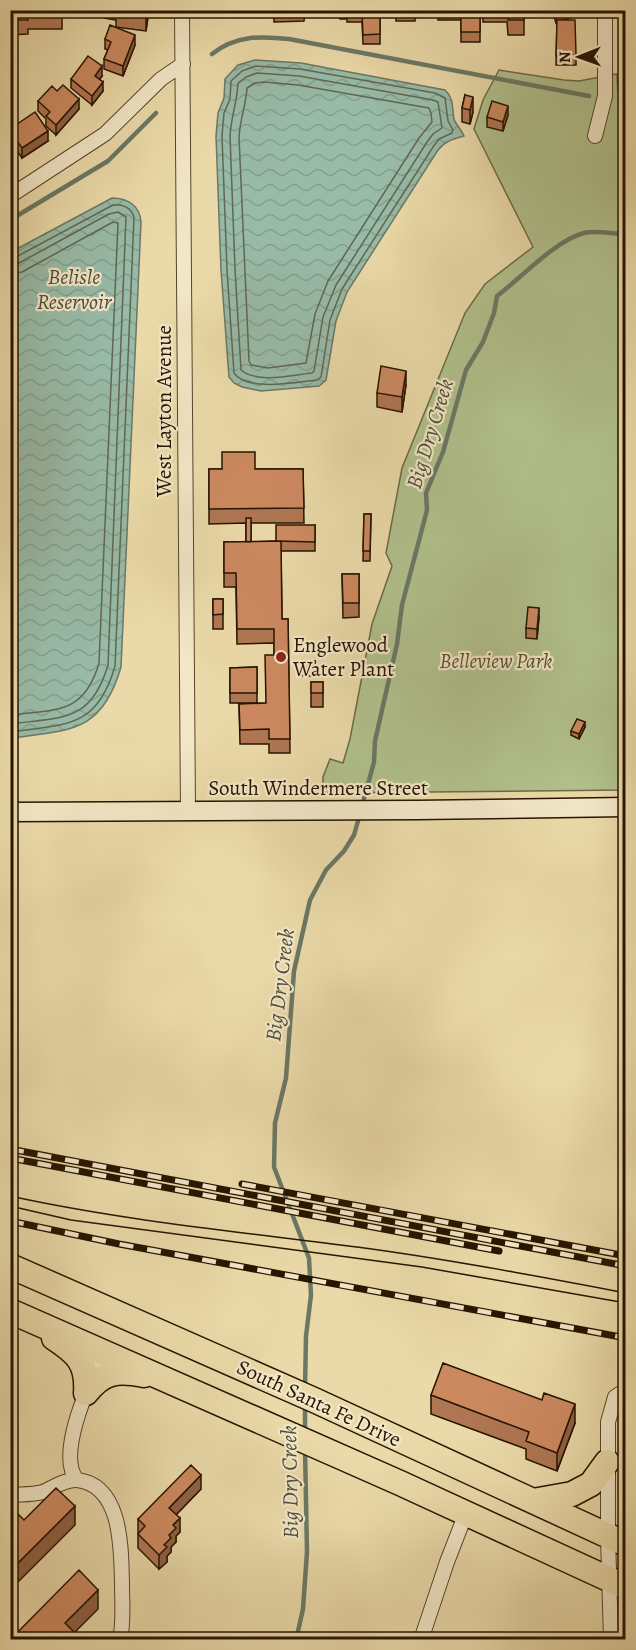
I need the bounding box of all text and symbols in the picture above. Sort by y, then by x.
north arrow [549,27,609,87]
text: N [554,51,576,63]
water label: Belisle Reservoir [37,262,113,317]
street label: West Layton Avenue [150,325,178,498]
water label: Big Dry Creek [399,375,461,493]
place label: Englewood Water Plant [292,631,394,683]
park label: Belleview Park [440,647,552,675]
marker: Englewood Water Plant [274,650,288,664]
street label: South Windermere Street [208,774,428,802]
water label: Big Dry Creek [258,927,302,1043]
street label: South Santa Fe Drive [232,1353,406,1453]
water label: Big Dry Creek [274,1425,306,1539]

